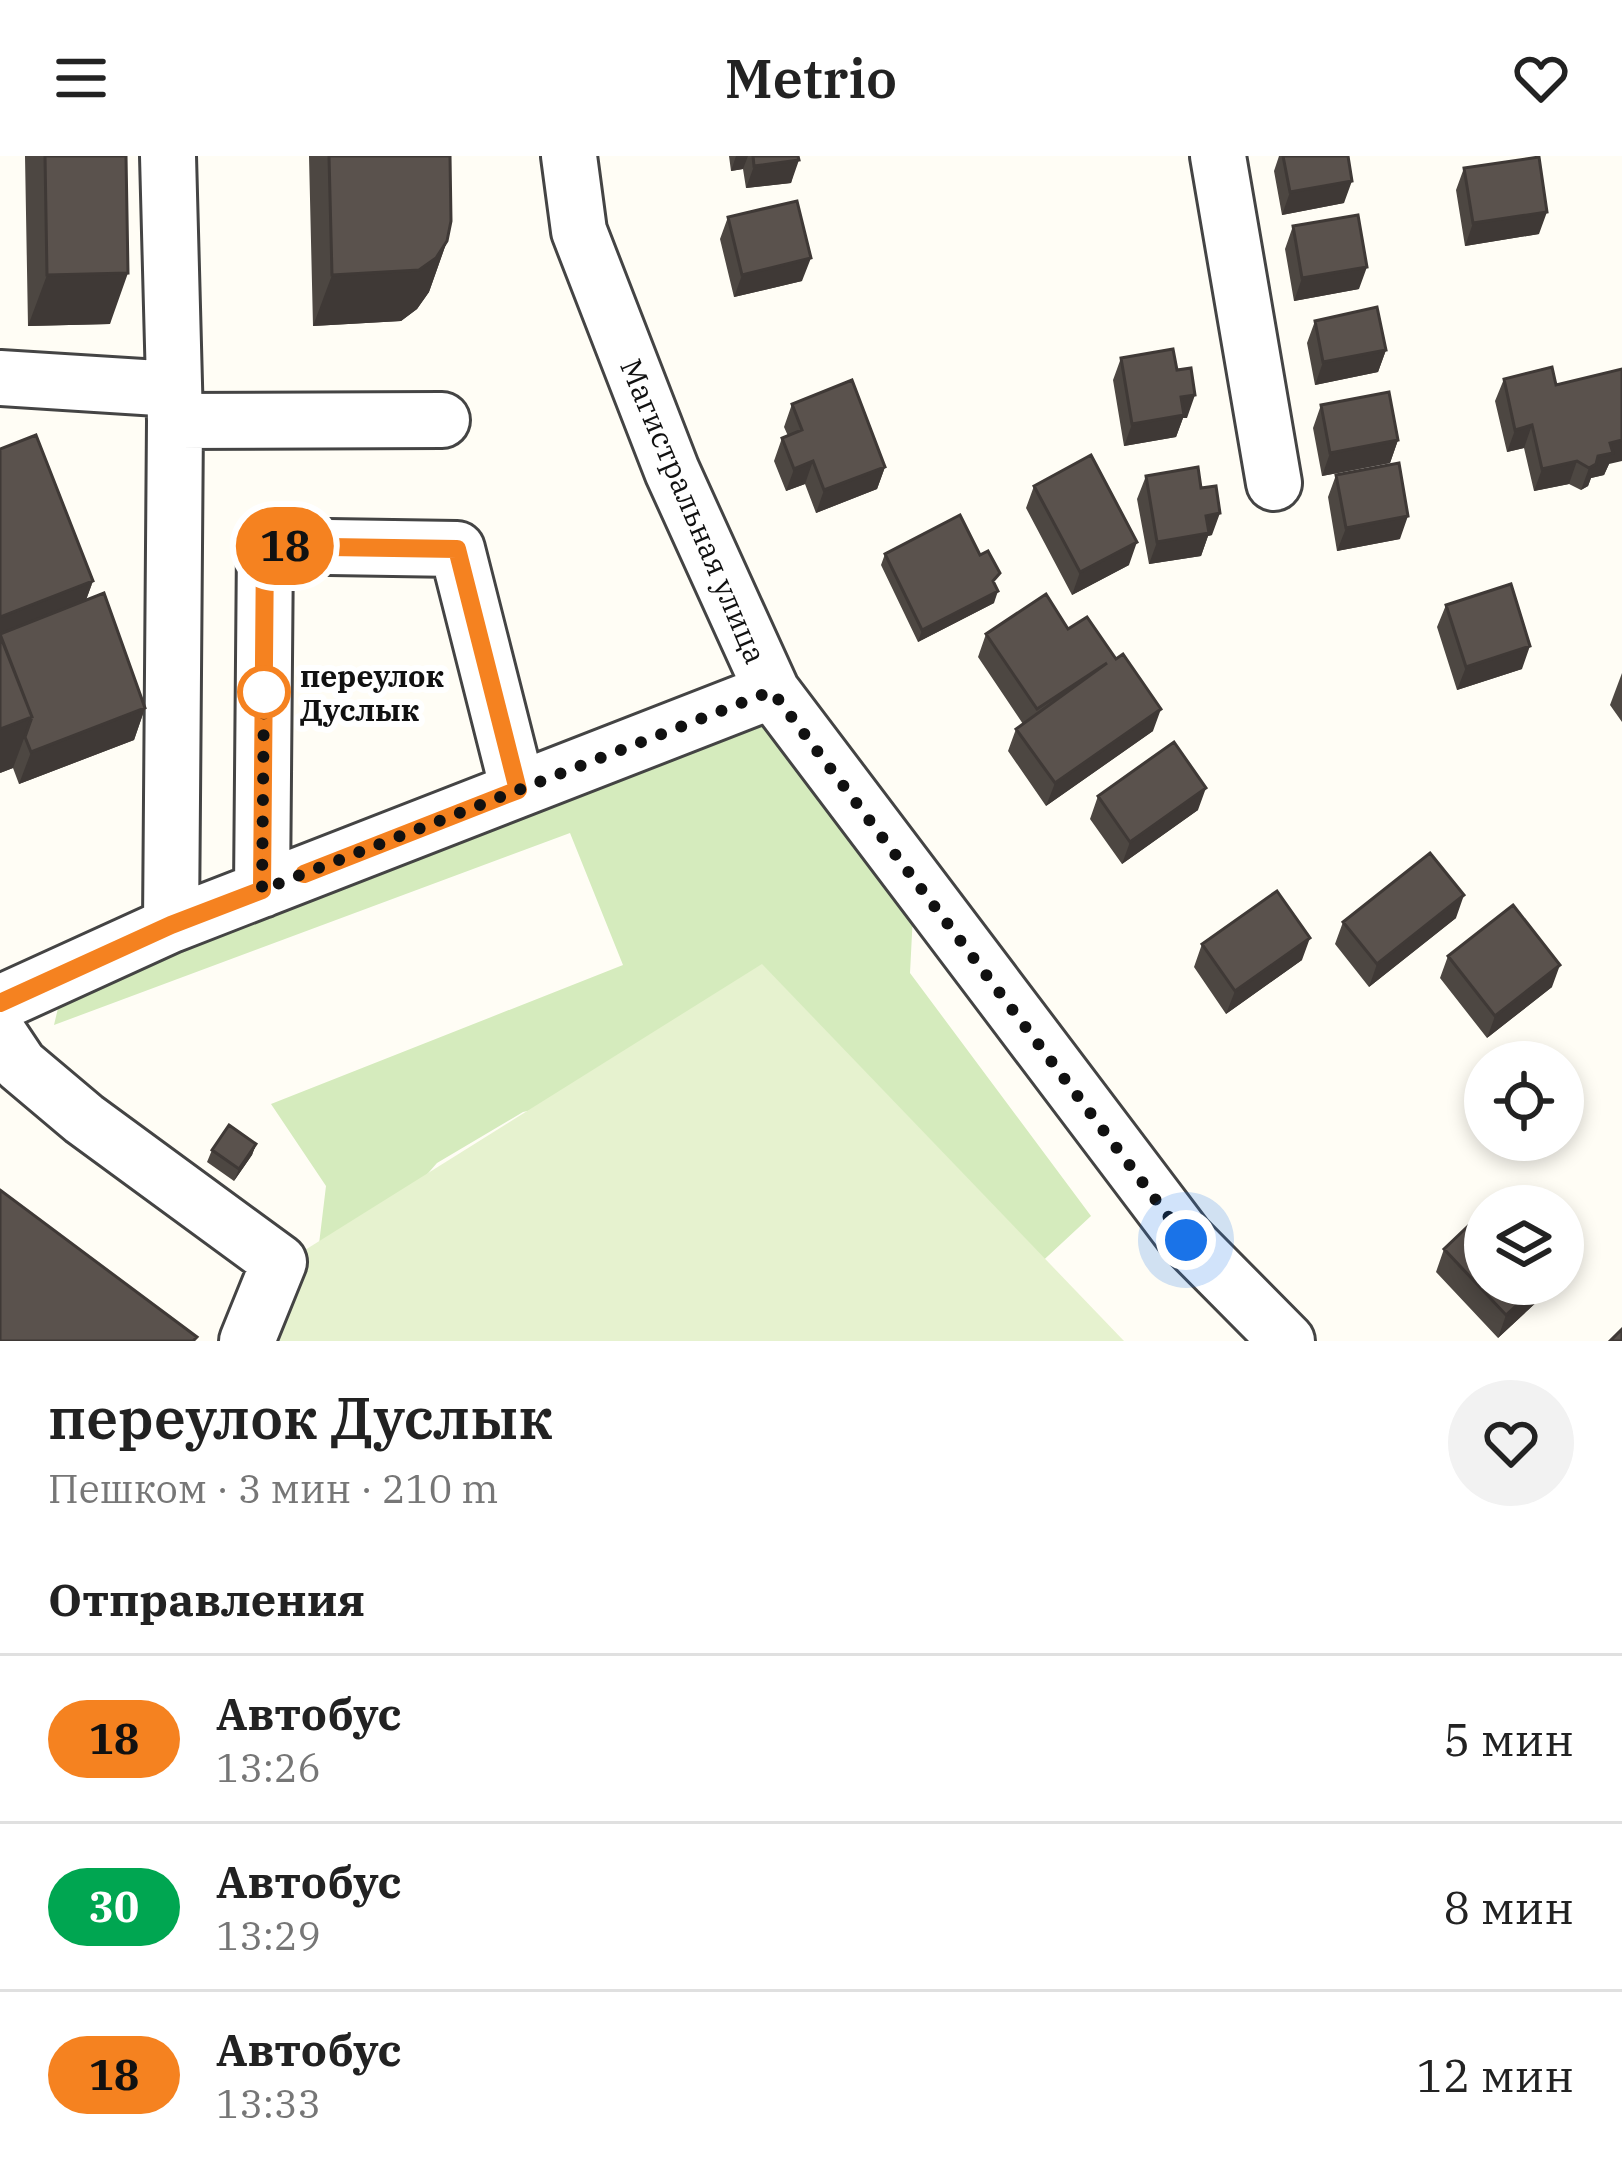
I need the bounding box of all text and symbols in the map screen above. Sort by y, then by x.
text: Metrio [725,43,897,113]
icon: menu [48,45,114,111]
icon: heart [1508,45,1574,111]
street label: Магистральная улица [612,353,776,669]
line badge: 18 [231,507,339,585]
text: 18 [260,518,310,573]
place label: переулок Дуслык [300,656,444,729]
marker: переулок Дуслык [239,667,289,717]
map controls [1464,1041,1584,1305]
button: locate [1464,1041,1584,1161]
button: layers [1464,1185,1584,1305]
your location [1156,1210,1216,1270]
button: heart [1448,1380,1574,1506]
text: переулок Дуслык [48,1381,553,1455]
text: Пешком · 3 мин · 210 m [48,1463,498,1514]
text: Отправления [48,1570,365,1628]
text: Автобус [216,1684,402,1742]
text: 5 мин [1443,1710,1574,1768]
text: 18 [89,1711,139,1766]
text: 13:26 [216,1742,321,1793]
text: Автобус [216,1852,402,1910]
text: 8 мин [1443,1878,1574,1936]
text: 30 [89,1879,139,1934]
text: 13:29 [216,1910,321,1961]
text: Автобус [216,2020,402,2078]
text: 12 мин [1416,2046,1574,2104]
text: 18 [89,2047,139,2102]
text: 13:33 [216,2078,321,2129]

